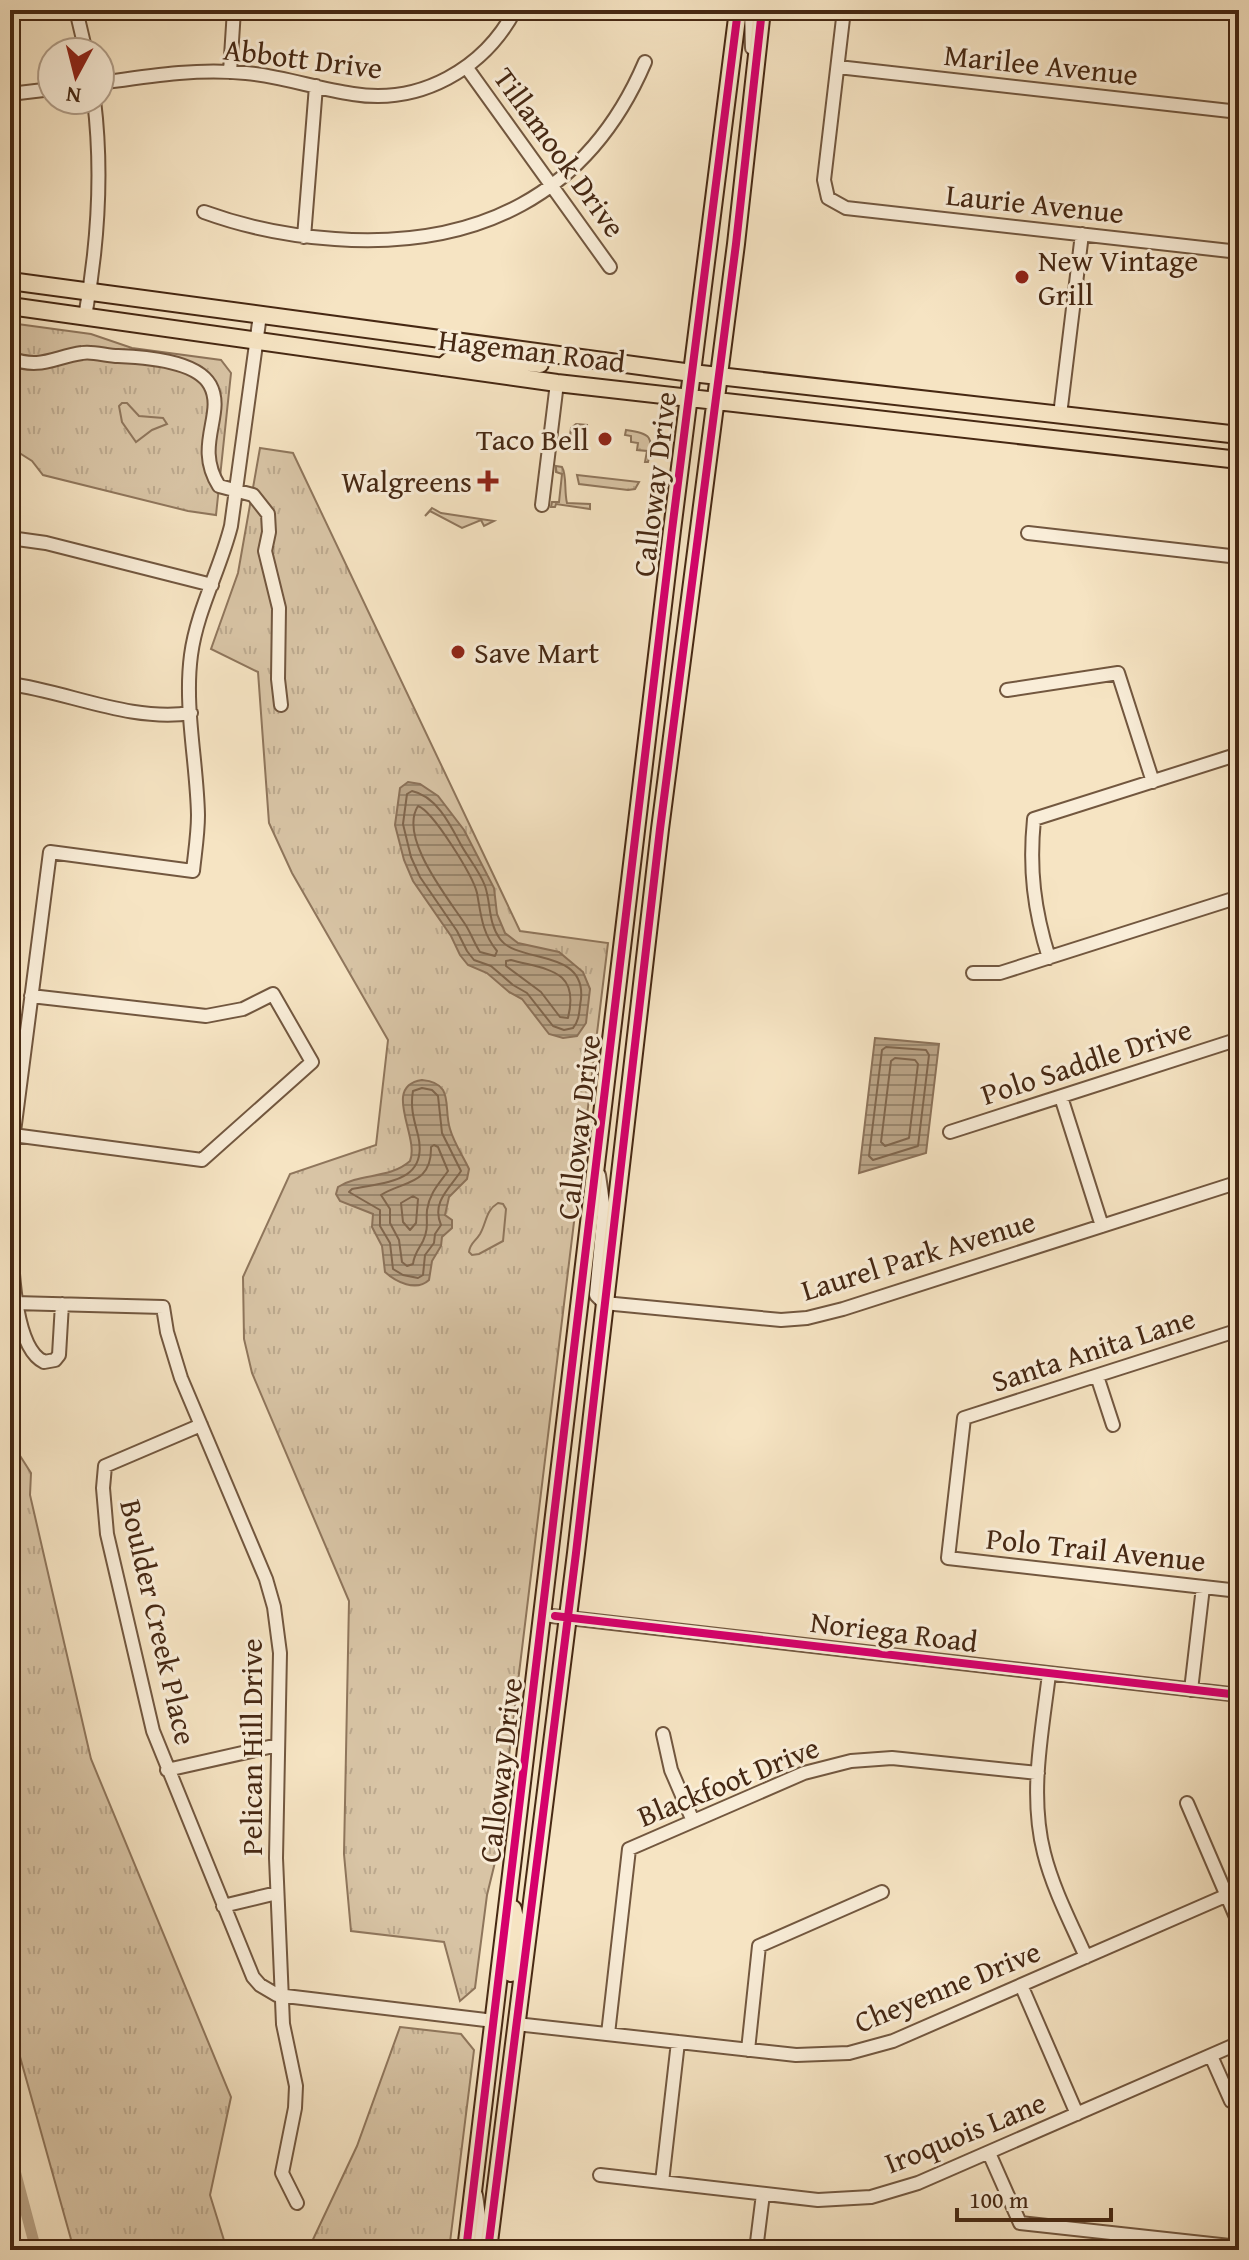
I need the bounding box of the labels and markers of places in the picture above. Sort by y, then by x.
place label: New Vintage Grill [1038,238,1198,316]
marker: New Vintage Grill [1013,268,1031,286]
place label: Taco Bell [476,417,589,461]
marker: Taco Bell [596,430,614,448]
place label: Walgreens [341,459,472,503]
marker: Walgreens [479,472,497,490]
place label: Save Mart [474,630,599,674]
marker: Save Mart [449,643,467,661]

